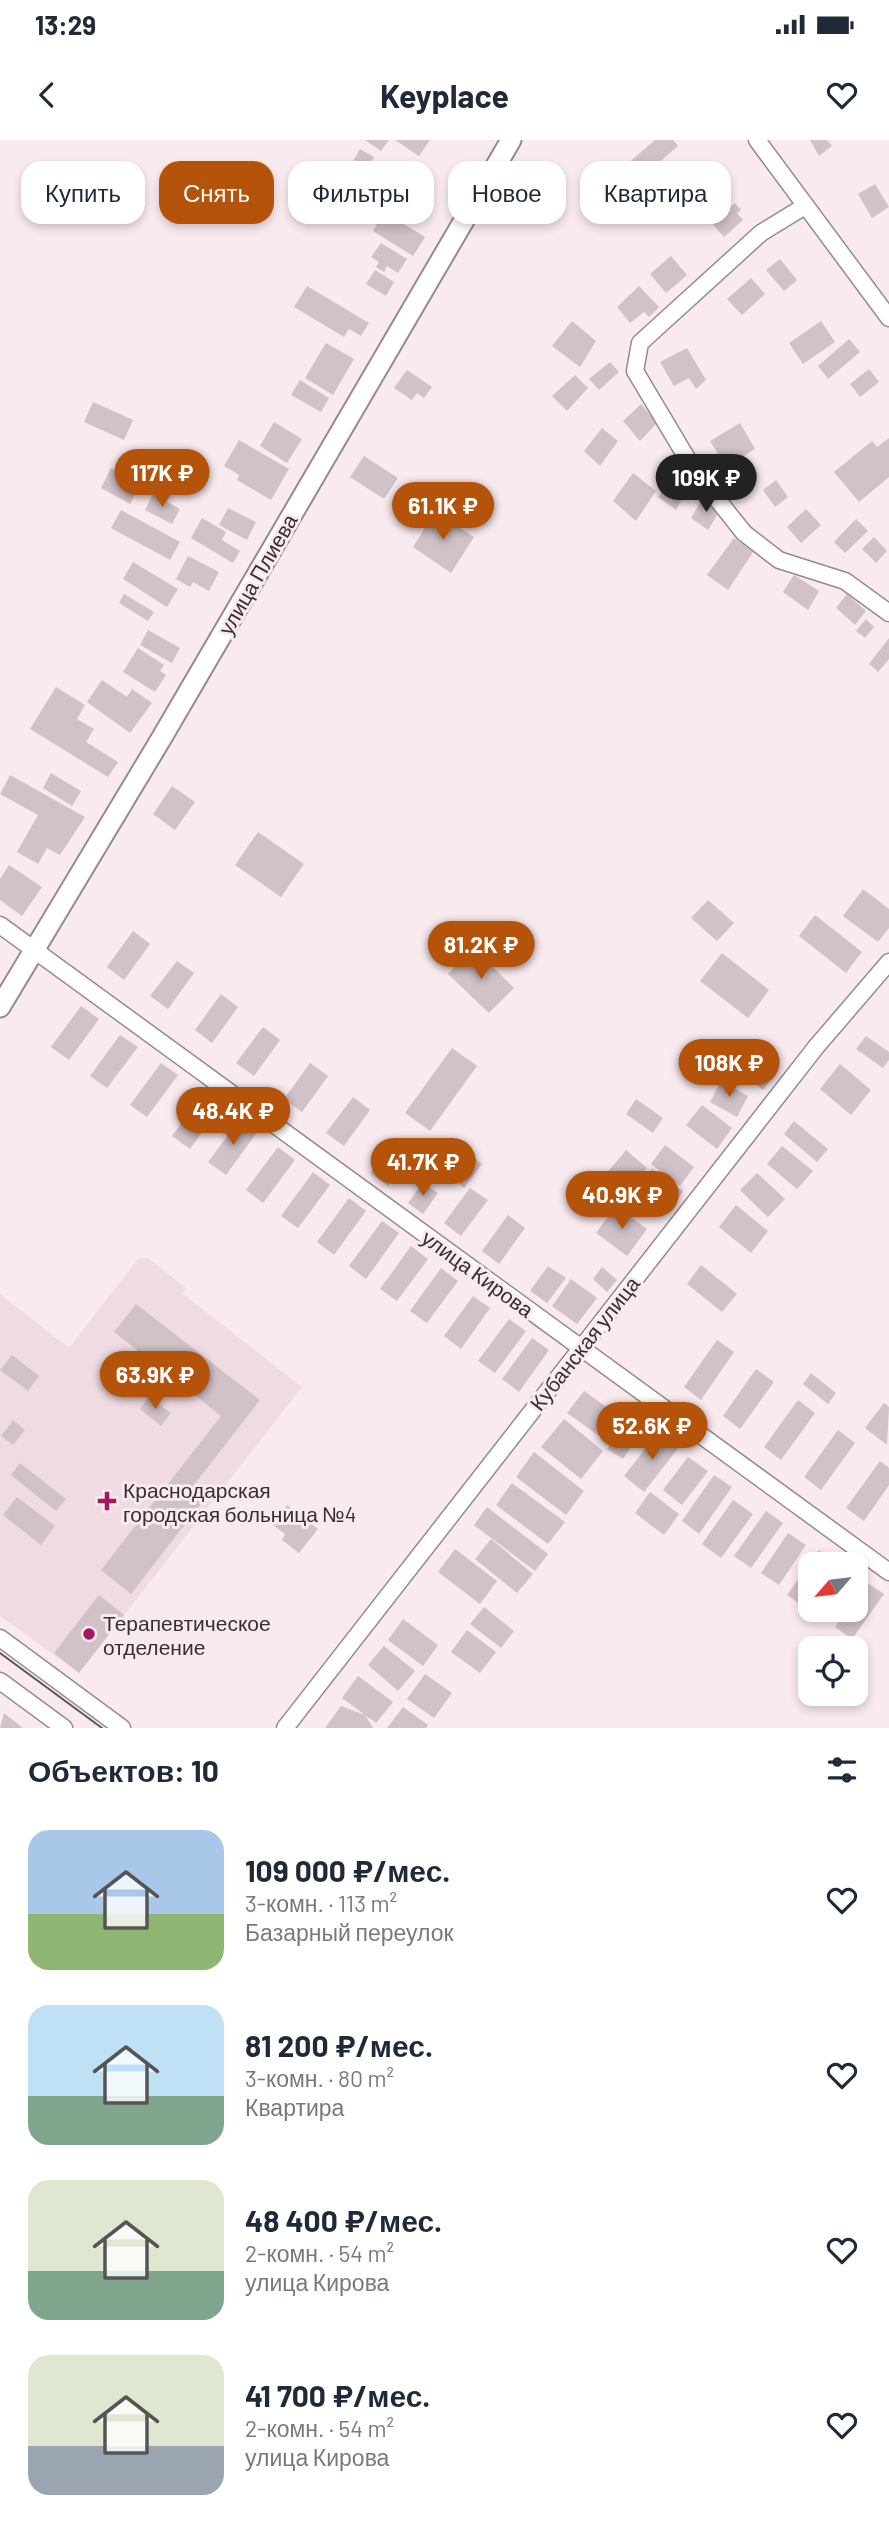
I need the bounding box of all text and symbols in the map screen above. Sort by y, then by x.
text: 13:29 [35,9,96,40]
icon: back [28,76,66,114]
text: Keyplace [380,76,509,114]
icon: heart [823,76,861,114]
chip: Купить [21,161,145,224]
chip: Снять [159,161,274,224]
chip: Фильтры [288,161,434,224]
chip: Новое [448,161,566,224]
chip: Квартира [580,161,731,224]
pin: 117K ₽ [105,450,219,509]
pin: 109K ₽ [649,454,763,514]
text: 117K ₽ [131,458,193,486]
text: 109K ₽ [672,463,740,491]
pin: 61.1K ₽ [378,482,508,542]
text: 61.1K ₽ [408,491,478,519]
street label: улица Плиева [212,509,302,639]
pin: 81.2K ₽ [416,922,546,981]
text: 81.2K ₽ [444,930,518,958]
pin: 108K ₽ [672,1040,786,1099]
text: 108K ₽ [695,1048,763,1076]
pin: 48.4K ₽ [168,1088,298,1147]
text: 48.4K ₽ [192,1096,274,1124]
pin: 41.7K ₽ [358,1138,488,1198]
text: 41.7K ₽ [387,1147,459,1175]
pin: 40.9K ₽ [557,1172,687,1231]
text: 40.9K ₽ [582,1180,662,1208]
street label: улица Кирова [417,1224,539,1322]
street label: Кубанская улица [524,1271,644,1415]
pin: 63.9K ₽ [90,1352,220,1411]
text: 63.9K ₽ [116,1360,194,1388]
pin: 52.6K ₽ [587,1402,717,1462]
text: 52.6K ₽ [613,1411,691,1439]
place label: Краснодарская городская больница №4 [123,1477,356,1526]
marker: Краснодарская городская больница №4 [97,1491,117,1511]
north arrow [798,1552,868,1622]
map controls [798,1552,868,1706]
place label: Терапевтическое отделение [103,1610,271,1659]
marker: Терапевтическое отделение [81,1626,97,1642]
button: locate [798,1636,868,1706]
icon: filters [823,1751,861,1789]
text: Объектов: 10 [28,1752,219,1788]
text: 109 000 ₽/мес. [245,1852,450,1888]
icon: home [84,1858,168,1942]
icon: heart [823,1881,861,1919]
text: 3-комн. · 113 m² [245,1889,397,1917]
text: Базарный переулок [245,1918,454,1946]
text: 81 200 ₽/мес. [245,2027,433,2063]
icon: home [84,2033,168,2117]
icon: heart [823,2056,861,2094]
text: 3-комн. · 80 m² [245,2064,394,2092]
text: Квартира [245,2093,344,2121]
text: 48 400 ₽/мес. [245,2202,442,2238]
icon: home [84,2208,168,2292]
icon: heart [823,2231,861,2269]
text: 2-комн. · 54 m² [245,2239,394,2267]
text: улица Кирова [245,2268,389,2296]
text: 41 700 ₽/мес. [245,2377,430,2413]
icon: home [84,2383,168,2467]
icon: heart [823,2406,861,2444]
text: 2-комн. · 54 m² [245,2414,394,2442]
text: улица Кирова [245,2443,389,2471]

